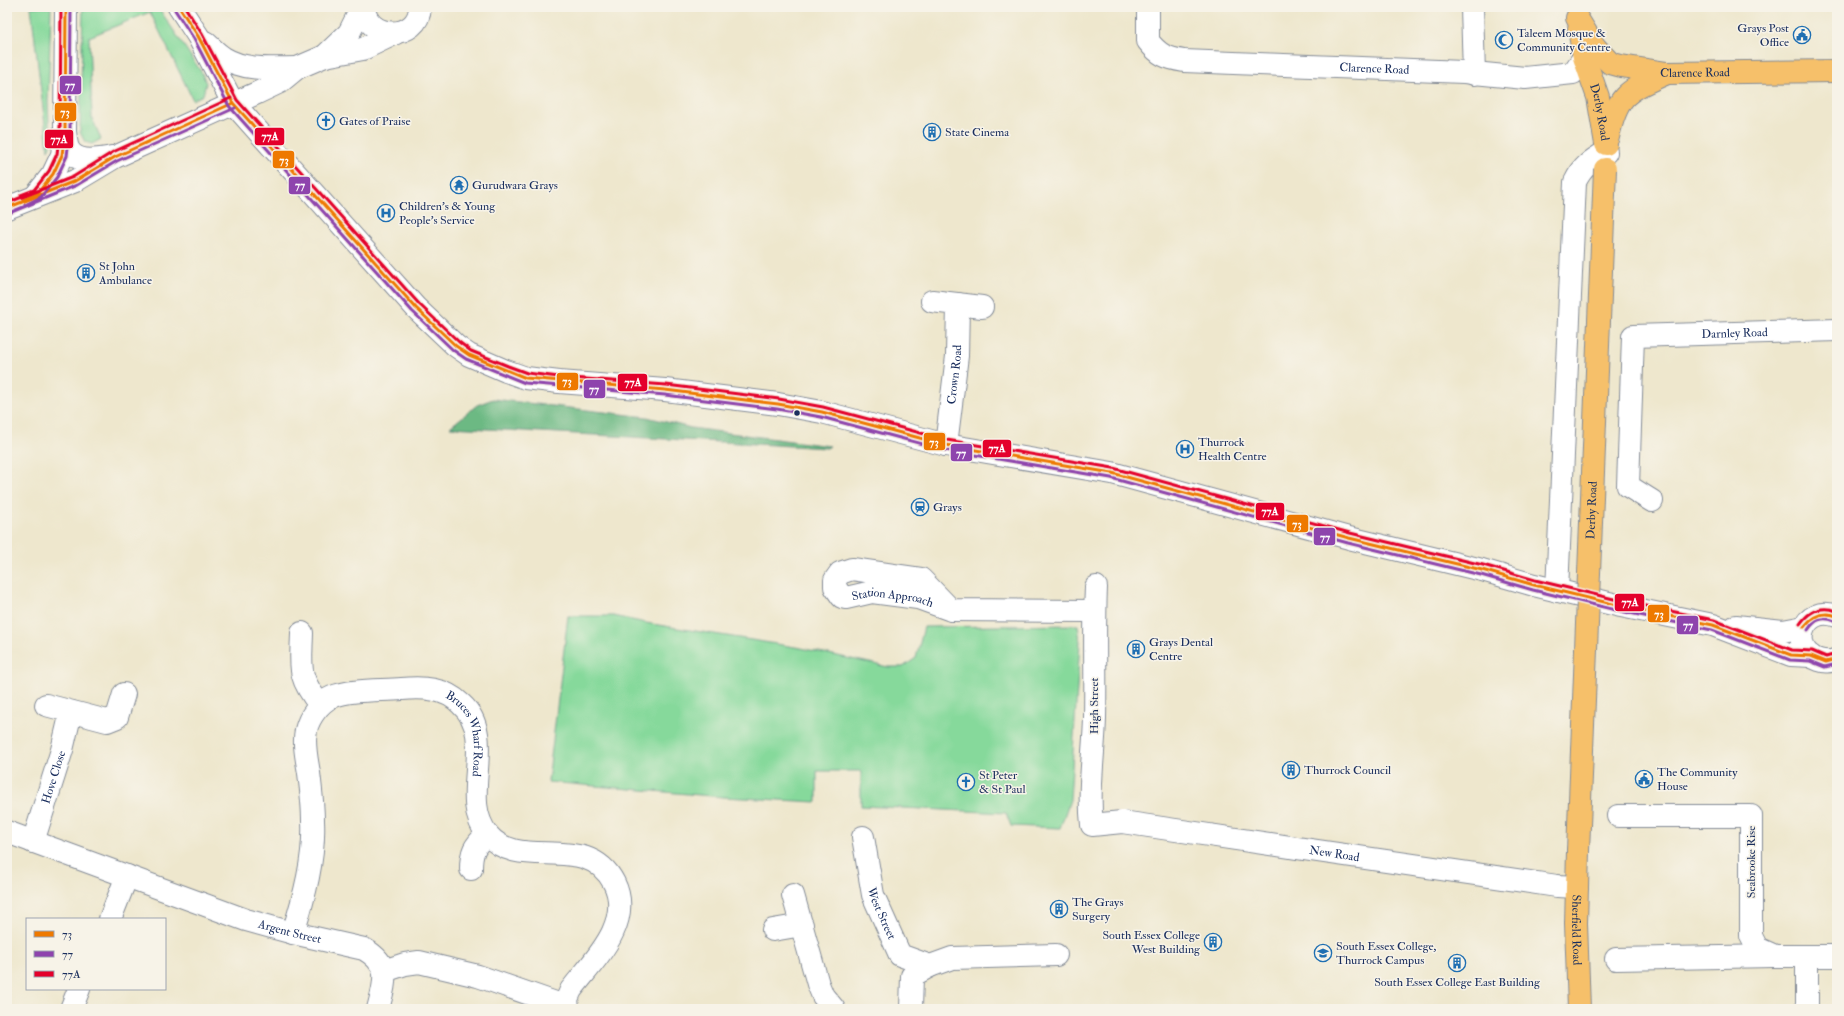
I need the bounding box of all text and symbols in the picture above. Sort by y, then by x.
place label: Grays Post Office [1737,21,1789,50]
public building icon: Grays Post Office [1792,25,1812,45]
place label: Taleem Mosque & Community Centre [1517,26,1611,55]
mosque icon: Taleem Mosque & Community Centre [1494,30,1514,50]
street label: Clarence Road [1339,60,1410,78]
street label: Clarence Road [1659,65,1730,81]
line badge: 77 [59,75,82,95]
text: 77 [65,79,76,92]
street label: Derby Road [1586,82,1612,142]
line badge: 73 [54,102,77,122]
text: 73 [60,106,70,119]
church icon: Gates of Praise [316,111,336,131]
place label: Gates of Praise [339,114,410,129]
building icon: State Cinema [922,122,942,142]
place label: State Cinema [945,125,1010,140]
line badge: 77A [254,127,285,146]
line badge: 77A [44,129,74,149]
text: 77A [261,130,280,143]
text: 77A [50,133,69,146]
line badge: 73 [272,150,295,169]
text: 73 [279,154,289,167]
temple icon: Gurudwara Grays [449,175,469,195]
line badge: 77 [288,176,311,195]
place label: Gurudwara Grays [472,178,558,193]
text: 77 [295,179,306,192]
place label: Children's & Young People's Service [399,199,496,228]
hospital icon: Children's & Young People's Service [376,203,396,223]
place label: St John Ambulance [98,259,152,288]
building icon: St John Ambulance [76,263,96,283]
street label: Darnley Road [1701,325,1768,342]
street label: Crown Road [944,344,965,405]
line badge: 73 [556,372,579,391]
line badge: 77A [617,373,648,392]
text: 73 [562,375,572,388]
text: 77A [624,376,643,389]
line badge: 77 [583,379,606,399]
text: 77 [589,383,600,396]
unlabelled marker [792,408,802,418]
line badge: 73 [923,432,946,451]
place label: Thurrock Health Centre [1198,435,1267,464]
text: 73 [929,436,939,449]
line badge: 77A [982,439,1012,458]
hospital icon: Thurrock Health Centre [1175,439,1195,459]
text: 77A [988,442,1007,455]
line badge: 77 [950,443,973,462]
text: 77 [956,447,967,460]
street label: Derby Road [1583,481,1601,540]
station icon: Grays [910,497,930,517]
place label: Grays [933,500,962,515]
line badge: 77A [1255,502,1285,521]
text: 77A [1261,505,1280,518]
line badge: 73 [1286,514,1309,533]
text: 73 [1292,518,1302,531]
line badge: 77 [1313,527,1336,546]
text: 77 [1320,531,1331,544]
street label: Station Approach [850,585,936,611]
line badge: 77A [1614,593,1645,612]
text: 77A [1621,596,1640,609]
line badge: 73 [1647,604,1670,623]
text: 73 [1654,608,1664,621]
line badge: 77 [1676,615,1699,635]
text: 77 [1683,619,1694,632]
place label: Grays Dental Centre [1149,635,1213,664]
building icon: Grays Dental Centre [1126,639,1146,659]
street label: High Street [1087,678,1102,734]
street label: Bruces Wharf Road [443,688,485,777]
street label: Hove Close [39,749,69,806]
building icon: Thurrock Council [1281,760,1301,780]
place label: Thurrock Council [1304,763,1391,778]
place label: The Community House [1657,765,1738,794]
place label: St Peter & St Paul [979,768,1026,797]
public building icon: The Community House [1634,769,1654,789]
church icon: St Peter & St Paul [956,772,976,792]
street label: Seabrooke Rise [1744,826,1759,898]
street label: New Road [1308,843,1360,865]
street label: West Street [864,885,899,942]
street label: Sherfield Road [1568,894,1584,966]
place label: The Grays Surgery [1072,895,1124,924]
building icon: The Grays Surgery [1049,899,1069,919]
street label: Argent Street [256,916,323,947]
legend [26,918,166,990]
text: 73 [62,927,72,942]
place label: South Essex College West Building [1102,928,1201,957]
building icon: South Essex College West Building [1203,932,1223,952]
place label: South Essex College, Thurrock Campus [1336,939,1437,968]
school or university icon: South Essex College, Thurrock Campus [1313,943,1333,963]
text: 77 [62,947,74,962]
building icon: South Essex College East Building [1447,953,1467,973]
text: 77A [62,967,81,982]
place label: South Essex College East Building [1374,975,1541,990]

